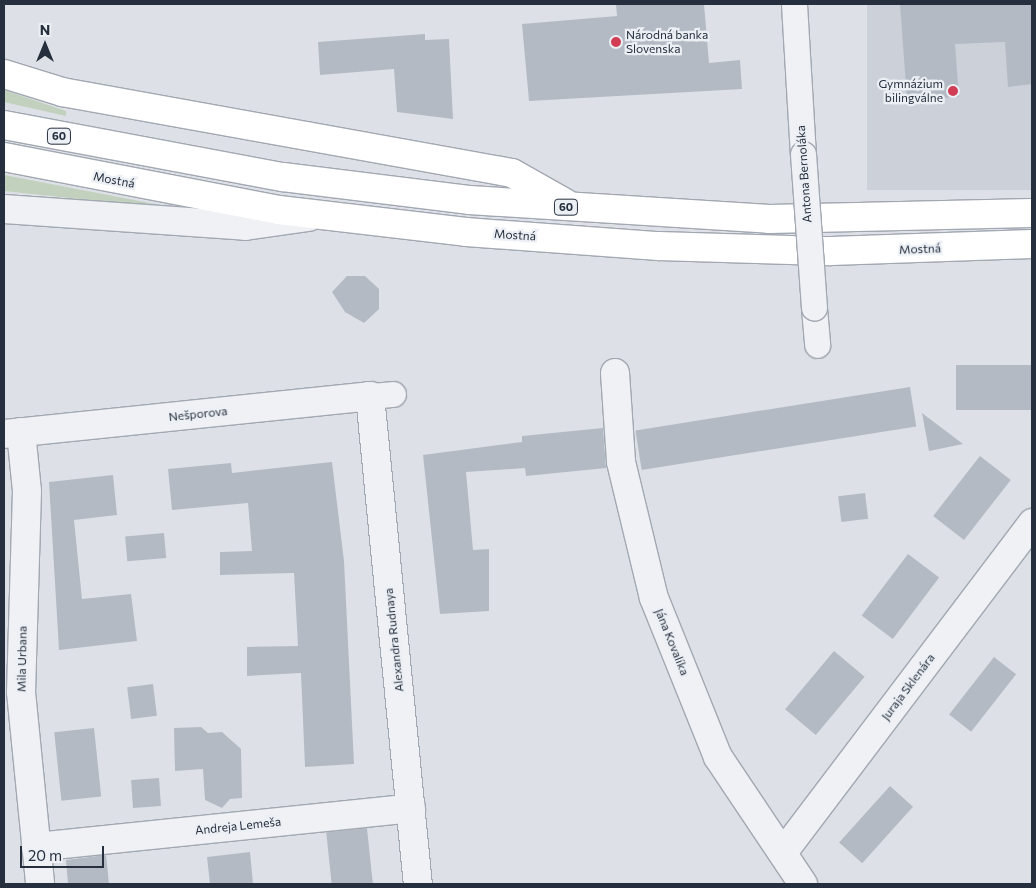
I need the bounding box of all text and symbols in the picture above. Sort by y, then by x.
north arrow [20,20,70,70]
text: N [40,21,50,38]
place label: Národná banka Slovenska [626,28,708,56]
marker: Národná banka Slovenska [610,36,622,48]
place label: Gymnázium bilingválne [878,77,943,105]
marker: Gymnázium bilingválne [947,85,959,97]
street label: Antona Bernoláka [793,125,815,223]
road number: 60 [46,128,72,144]
street label: Mostná [92,169,136,191]
road number: 60 [554,198,578,216]
street label: Mostná [494,226,536,244]
street label: Mostná [899,241,941,257]
street label: Nešporova [168,404,228,424]
street label: Alexandra Rudnaya [381,587,407,693]
street label: Jána Kovalíka [652,606,692,678]
street label: Mila Urbana [14,626,30,692]
street label: Juraja Sklenára [878,651,938,723]
street label: Andreja Lemeša [194,814,282,838]
scale bar [22,836,106,868]
text: 20 m [28,846,62,864]

